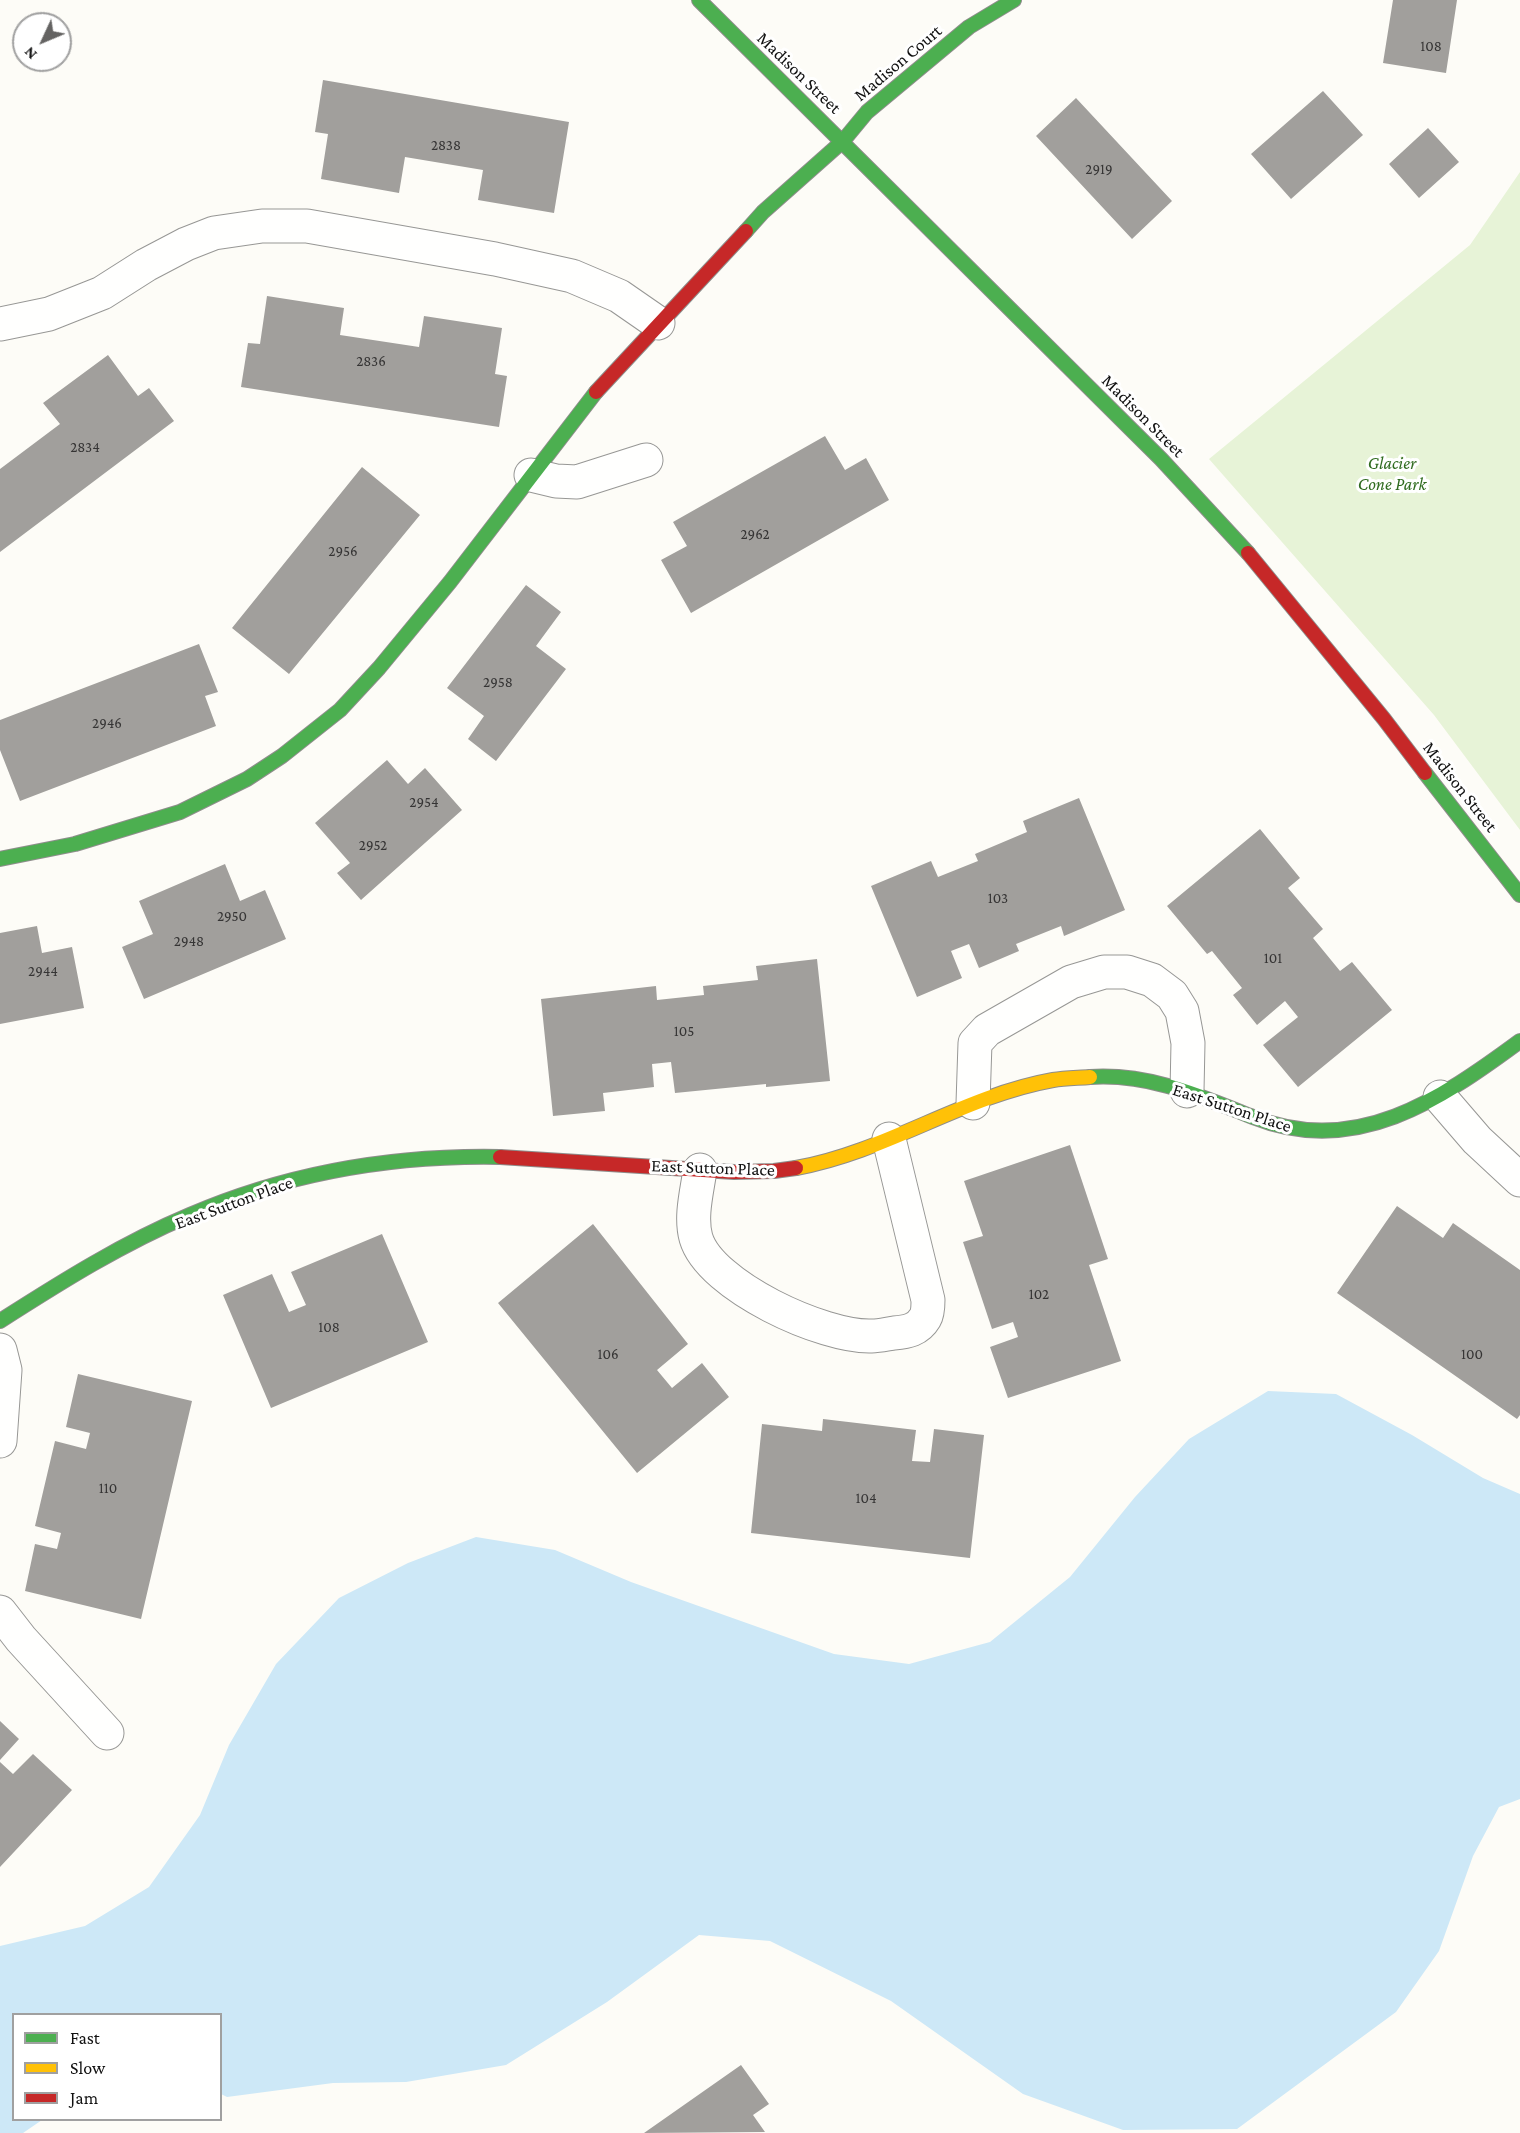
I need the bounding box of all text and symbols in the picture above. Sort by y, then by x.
north arrow [12,12,72,72]
street label: Madison Court [850,20,946,106]
street label: Madison Street [752,27,846,119]
house number: 108 [1420,37,1442,55]
text: N [20,44,40,63]
house number: 2838 [431,136,461,154]
house number: 2919 [1085,160,1113,178]
house number: 2836 [356,352,386,370]
street label: Madison Street [1097,370,1189,462]
house number: 2834 [70,438,100,456]
park label: Glacier Cone Park [1358,452,1426,494]
house number: 2962 [740,525,770,543]
house number: 2956 [328,542,358,560]
house number: 2958 [483,673,513,691]
house number: 2946 [92,714,122,732]
street label: Madison Street [1418,738,1502,836]
house number: 2954 [409,793,439,811]
house number: 2952 [359,836,387,854]
house number: 103 [988,889,1008,907]
house number: 2950 [217,907,247,925]
house number: 2948 [174,932,204,950]
house number: 101 [1264,949,1282,967]
house number: 2944 [28,962,58,980]
house number: 105 [674,1022,694,1040]
street label: East Sutton Place [1170,1079,1294,1137]
street label: East Sutton Place [651,1155,775,1181]
street label: East Sutton Place [172,1172,296,1234]
house number: 102 [1029,1285,1049,1303]
house number: 108 [318,1318,340,1336]
house number: 106 [597,1345,619,1363]
house number: 100 [1461,1345,1483,1363]
house number: 110 [99,1479,117,1497]
house number: 104 [855,1489,877,1507]
legend [12,2013,222,2121]
text: Fast [70,2028,100,2048]
text: Slow [70,2058,105,2078]
text: Jam [70,2088,98,2108]

